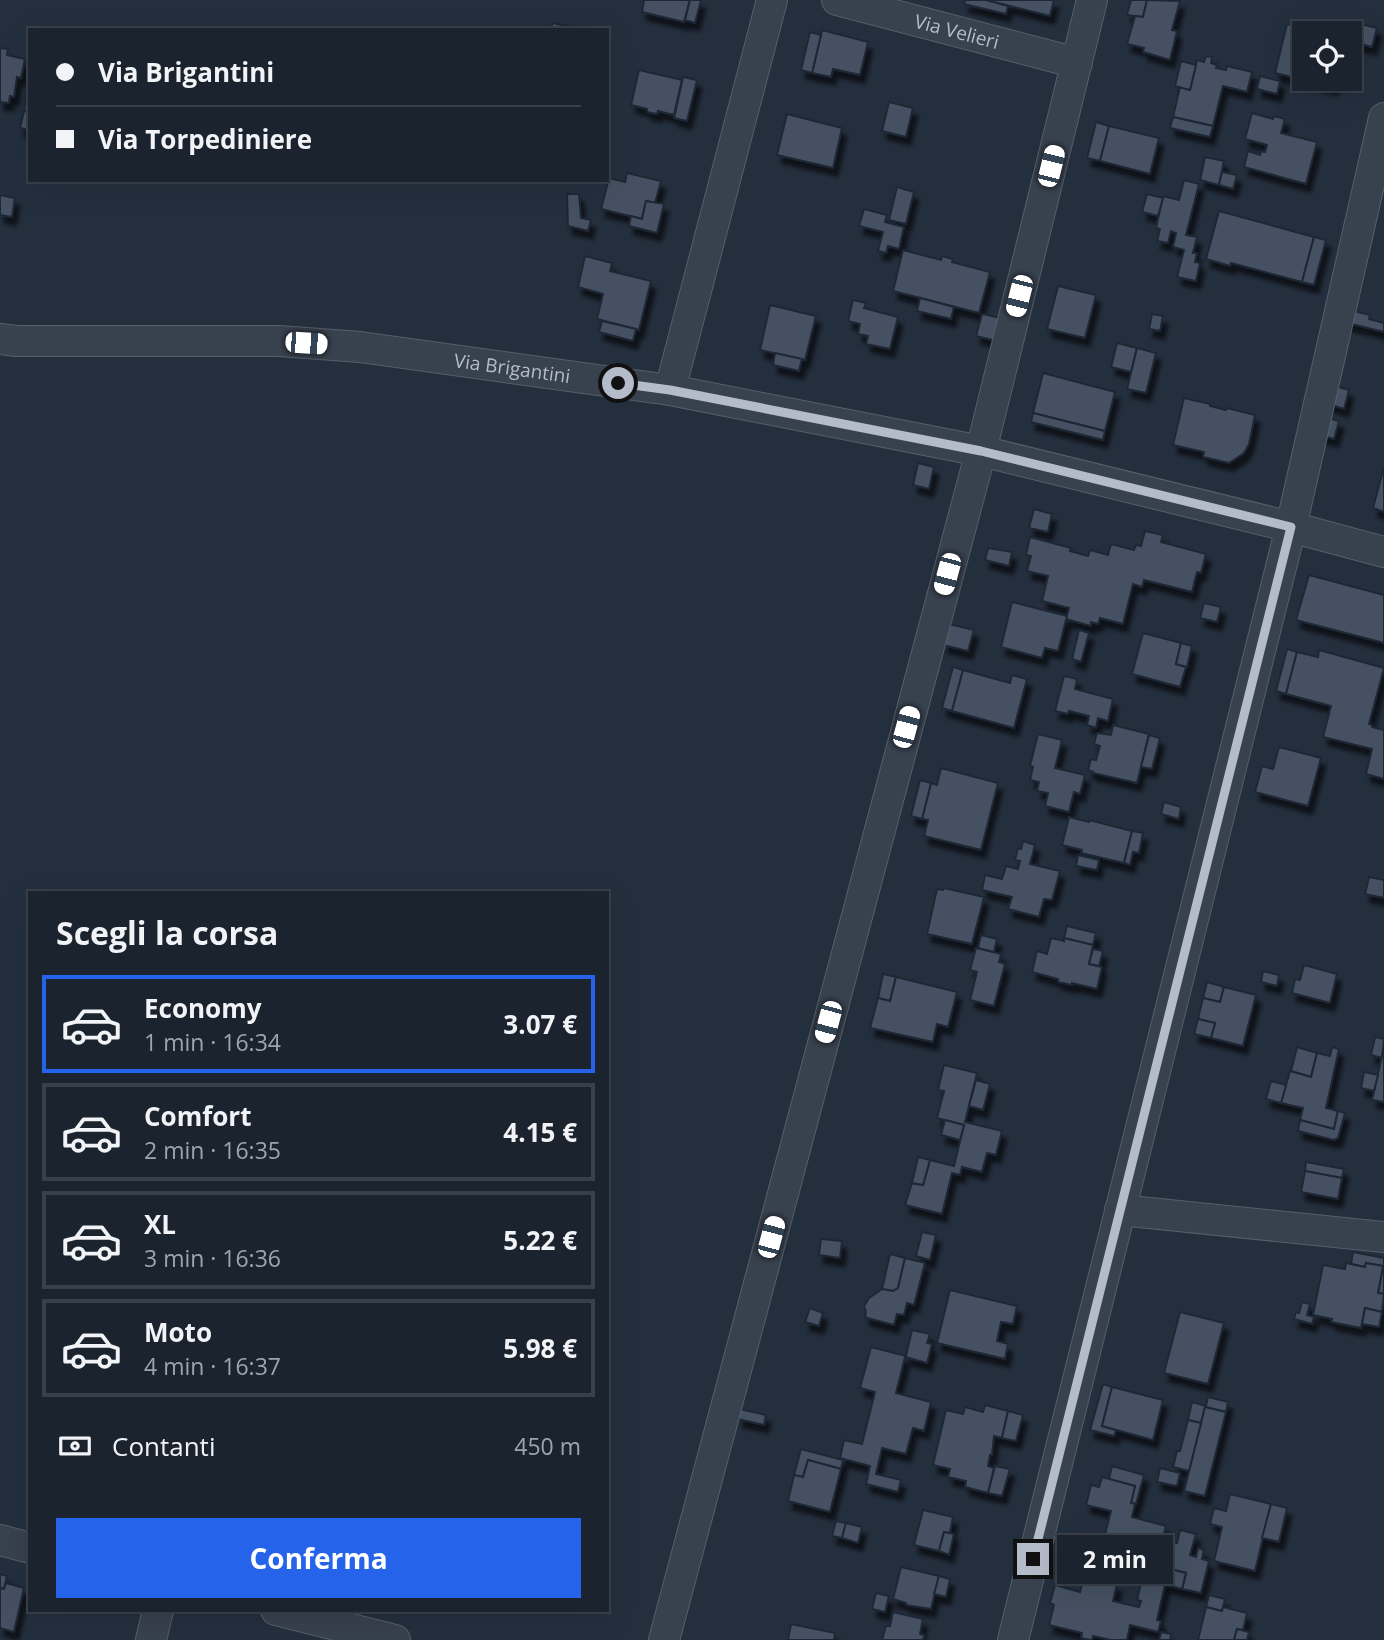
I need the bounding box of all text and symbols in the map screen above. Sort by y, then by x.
street label: Via Velieri [912,8,1002,55]
map controls [1292,21,1362,91]
button: locate [1292,21,1362,91]
text: Via Brigantini [98,54,274,90]
text: Via Torpediniere [98,121,312,157]
car [1036,143,1067,189]
car [1004,273,1035,319]
car [285,331,328,355]
street label: Via Brigantini [452,347,572,389]
route start [602,367,634,399]
car [932,551,963,597]
car [891,704,922,750]
text: Scegli la corsa [56,911,278,954]
text: Economy [144,990,262,1026]
icon: car [60,993,123,1056]
car [813,999,844,1045]
text: 3.07 € [503,1006,577,1042]
text: 1 min · 16:34 [144,1026,281,1058]
text: Comfort [144,1098,251,1134]
icon: car [60,1101,123,1164]
text: 4.15 € [503,1114,577,1150]
text: 2 min · 16:35 [144,1134,281,1166]
text: XL [144,1206,176,1242]
icon: car [60,1209,123,1272]
car [756,1214,787,1260]
text: 5.22 € [503,1222,577,1258]
text: 3 min · 16:36 [144,1242,281,1274]
text: Moto [144,1314,212,1350]
icon: car [60,1317,123,1380]
text: 5.98 € [503,1330,577,1366]
text: 4 min · 16:37 [144,1350,281,1382]
icon: cash [56,1427,94,1465]
text: Contanti [112,1428,215,1464]
text: 450 m [514,1430,581,1462]
button: Conferma [56,1518,581,1598]
callout: 2 min [1058,1534,1173,1584]
route end [1017,1543,1049,1575]
text: 2 min [1083,1543,1147,1575]

